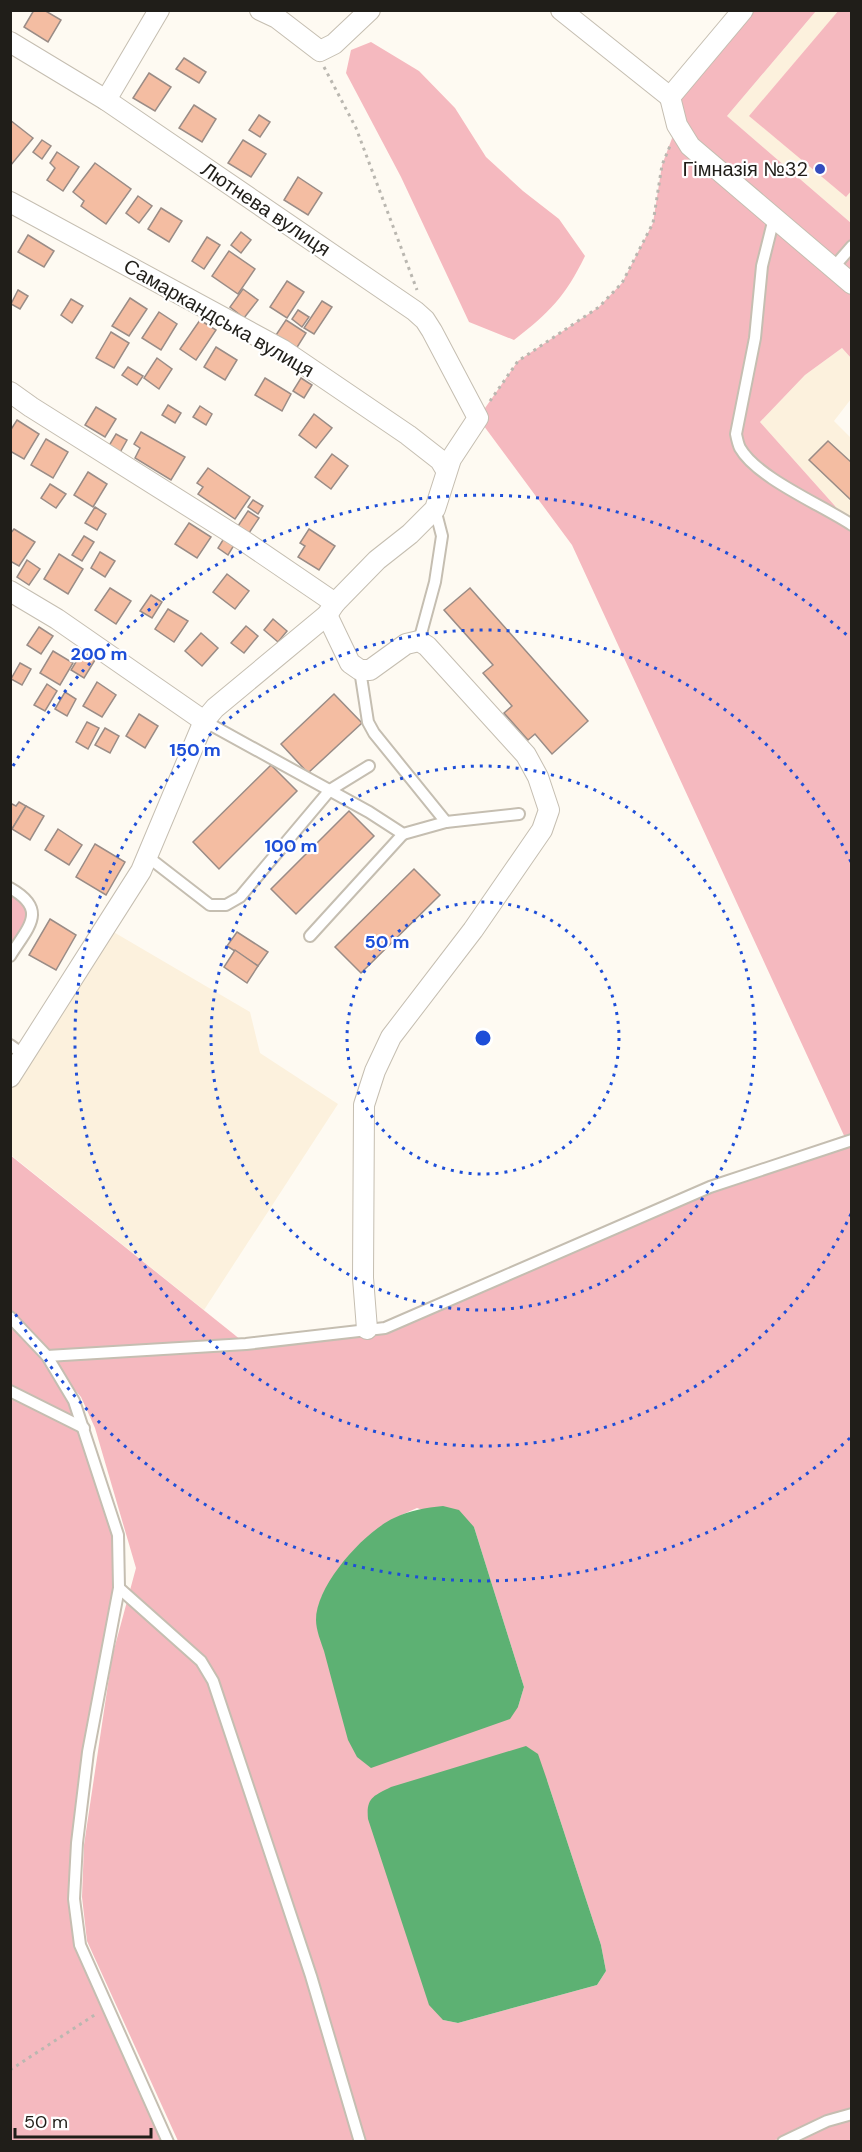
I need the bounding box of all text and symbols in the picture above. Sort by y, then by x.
street label: Лютнева вулиця [196,156,336,262]
place label: Гімназія №32 [682,156,808,182]
marker: Гімназія №32 [813,162,827,176]
street label: Самаркандська вулиця [119,253,319,383]
text: 200 m [71,642,127,666]
text: 150 m [169,738,221,762]
text: 100 m [264,834,318,858]
text: 50 m [364,930,410,954]
centre of rings [473,1028,493,1048]
scale bar [15,2101,152,2139]
text: 50 m [24,2110,68,2134]

